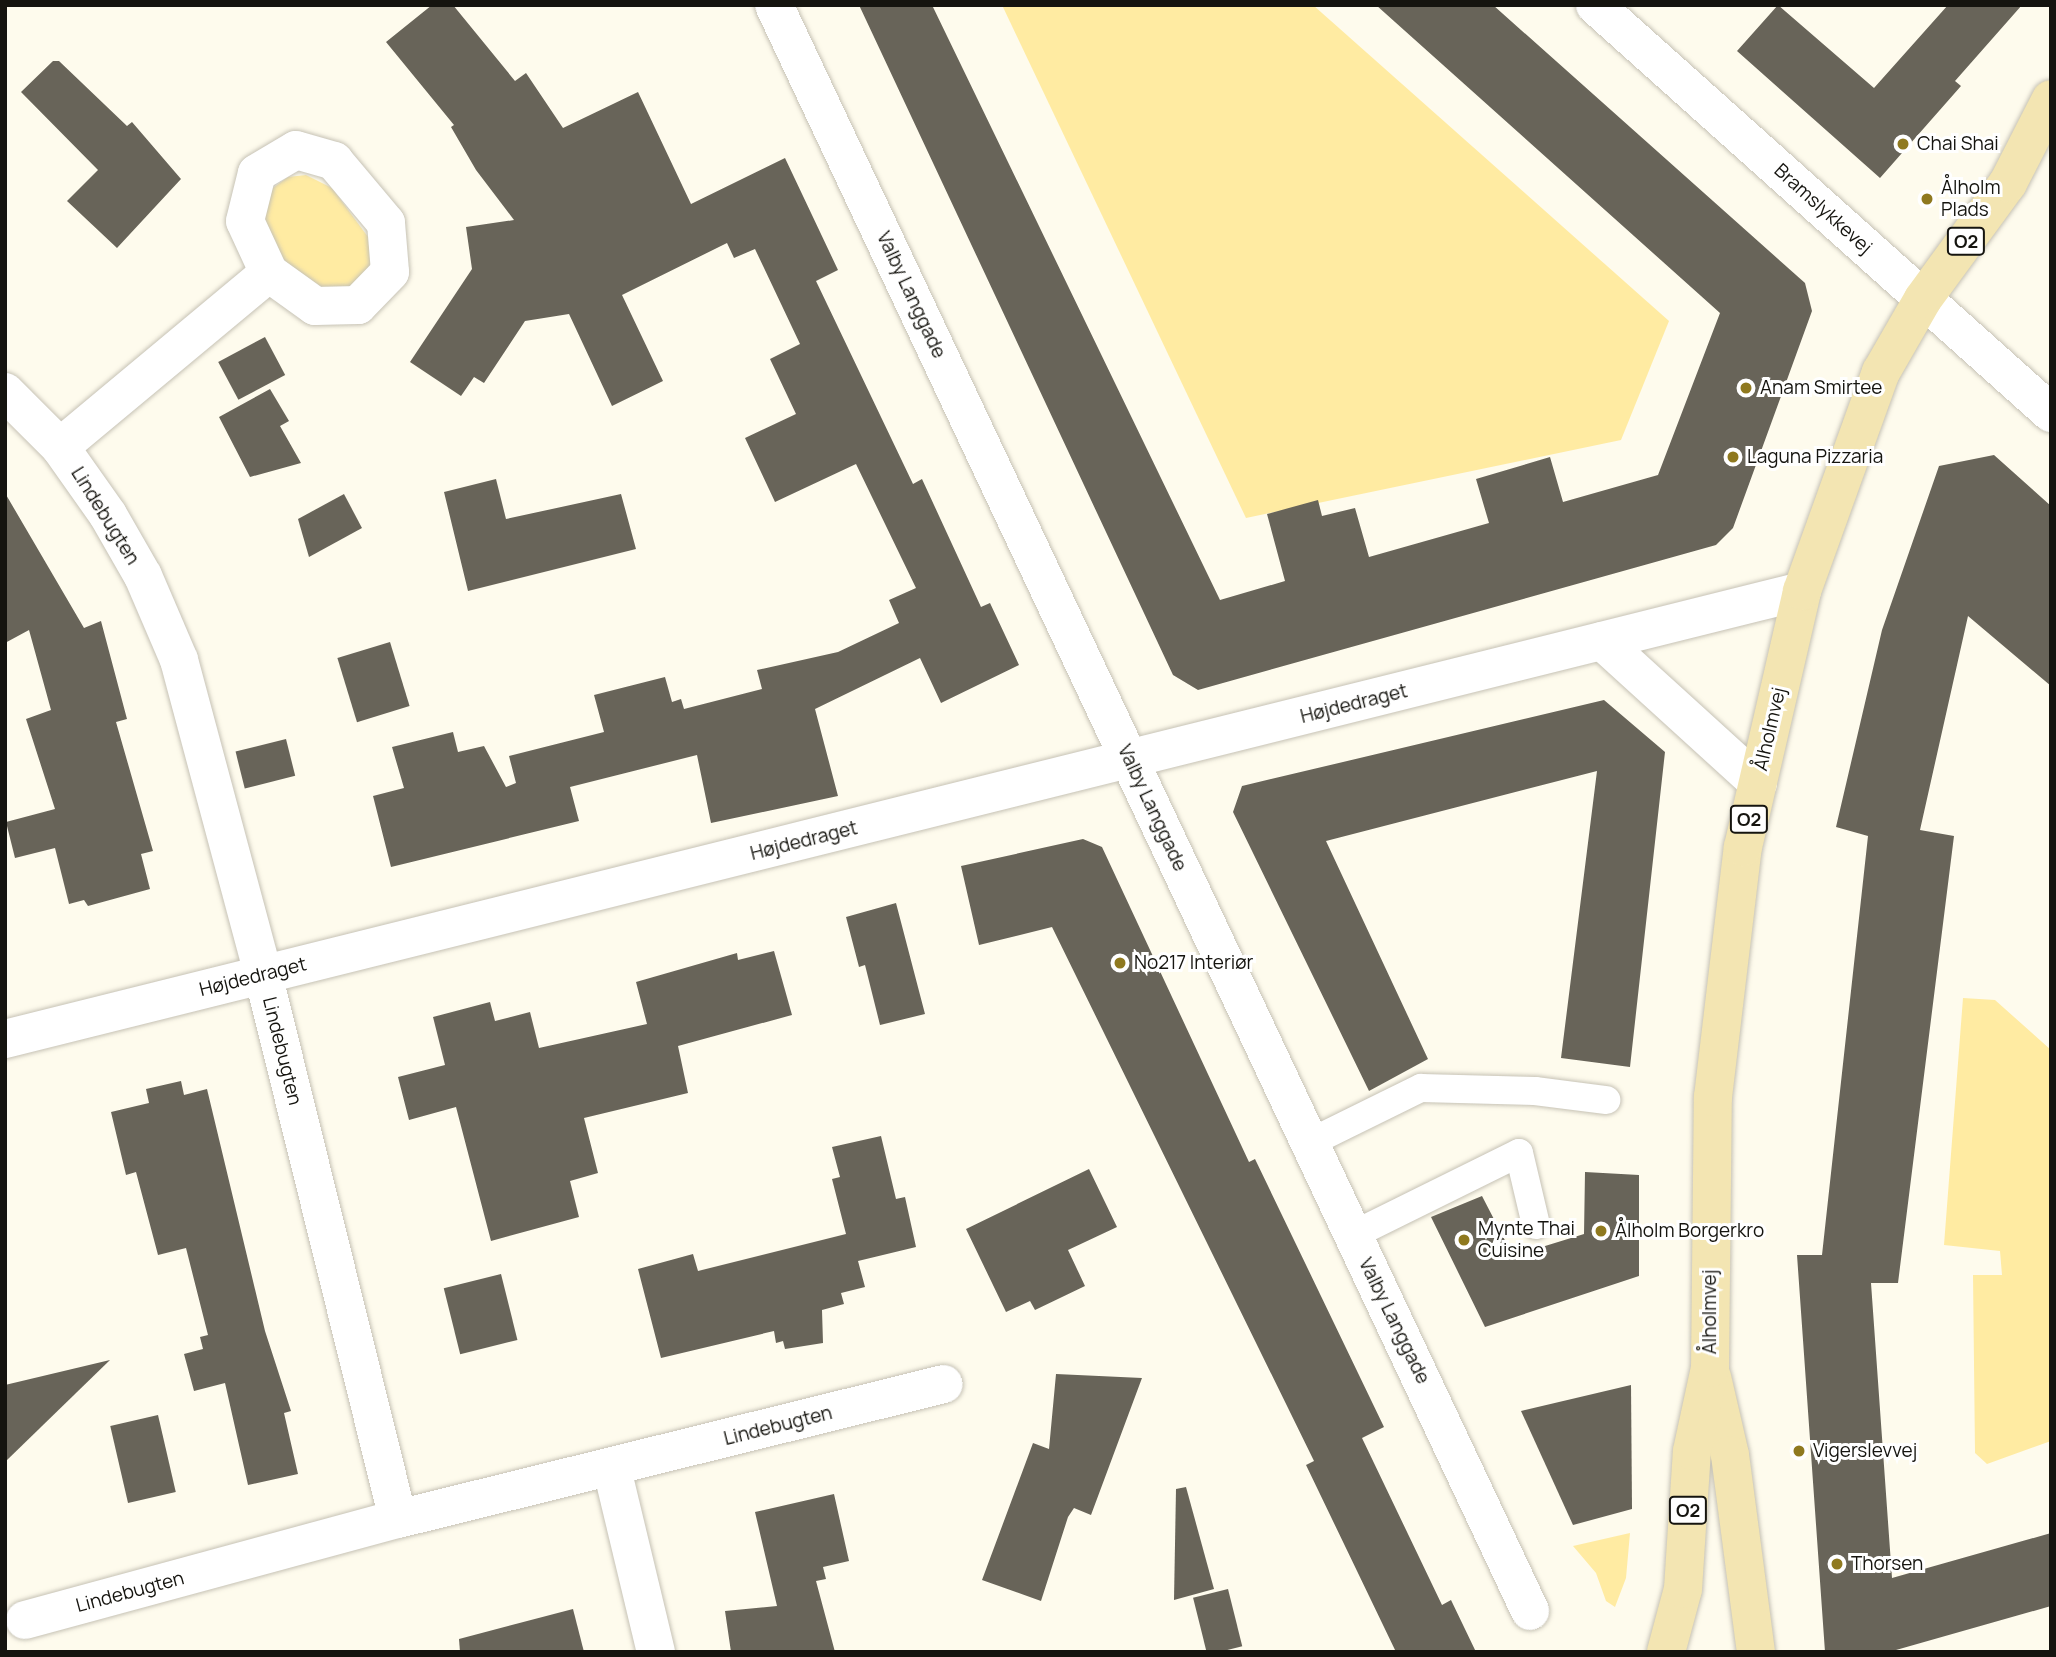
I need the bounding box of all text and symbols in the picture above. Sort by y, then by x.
place label: Chai Shai [1917,133,1999,155]
marker: Chai Shai [1895,136,1911,152]
street label: Bramslykkevej [1769,159,1877,259]
place label: Ålholm Plads [1941,177,2001,221]
marker: Ålholm Plads [1919,191,1935,207]
road number: O2 [1947,227,1985,256]
street label: Valby Langgade [872,228,950,362]
place label: Anam Smirtee [1760,377,1882,399]
marker: Anam Smirtee [1738,380,1754,396]
place label: Laguna Pizzaria [1747,446,1883,468]
marker: Laguna Pizzaria [1725,449,1741,465]
street label: Lindebugten [66,463,144,569]
street label: Højdedraget [1298,680,1410,728]
street label: Ålholmvej [1749,685,1791,773]
street label: Valby Langgade [1113,741,1191,875]
road number: O2 [1730,804,1768,834]
street label: Højdedraget [748,817,860,865]
place label: No217 Interiør [1134,952,1253,974]
street label: Højdedraget [197,953,309,1001]
marker: No217 Interiør [1112,955,1128,971]
street label: Lindebugten [258,994,306,1108]
place label: Mynte Thai Cuisine [1478,1218,1575,1262]
place label: Ålholm Borgerkro [1615,1220,1764,1242]
marker: Ålholm Borgerkro [1593,1223,1609,1239]
marker: Mynte Thai Cuisine [1456,1232,1472,1248]
street label: Valby Langgade [1354,1254,1434,1388]
street label: Ålholmvej [1699,1270,1721,1354]
street label: Lindebugten [721,1402,835,1450]
place label: Vigerslevvej [1813,1440,1917,1462]
marker: Vigerslevvej [1791,1443,1807,1459]
road number: O2 [1669,1496,1707,1525]
place label: Thorsen [1851,1553,1923,1575]
marker: Thorsen [1829,1556,1845,1572]
street label: Lindebugten [74,1567,186,1617]

